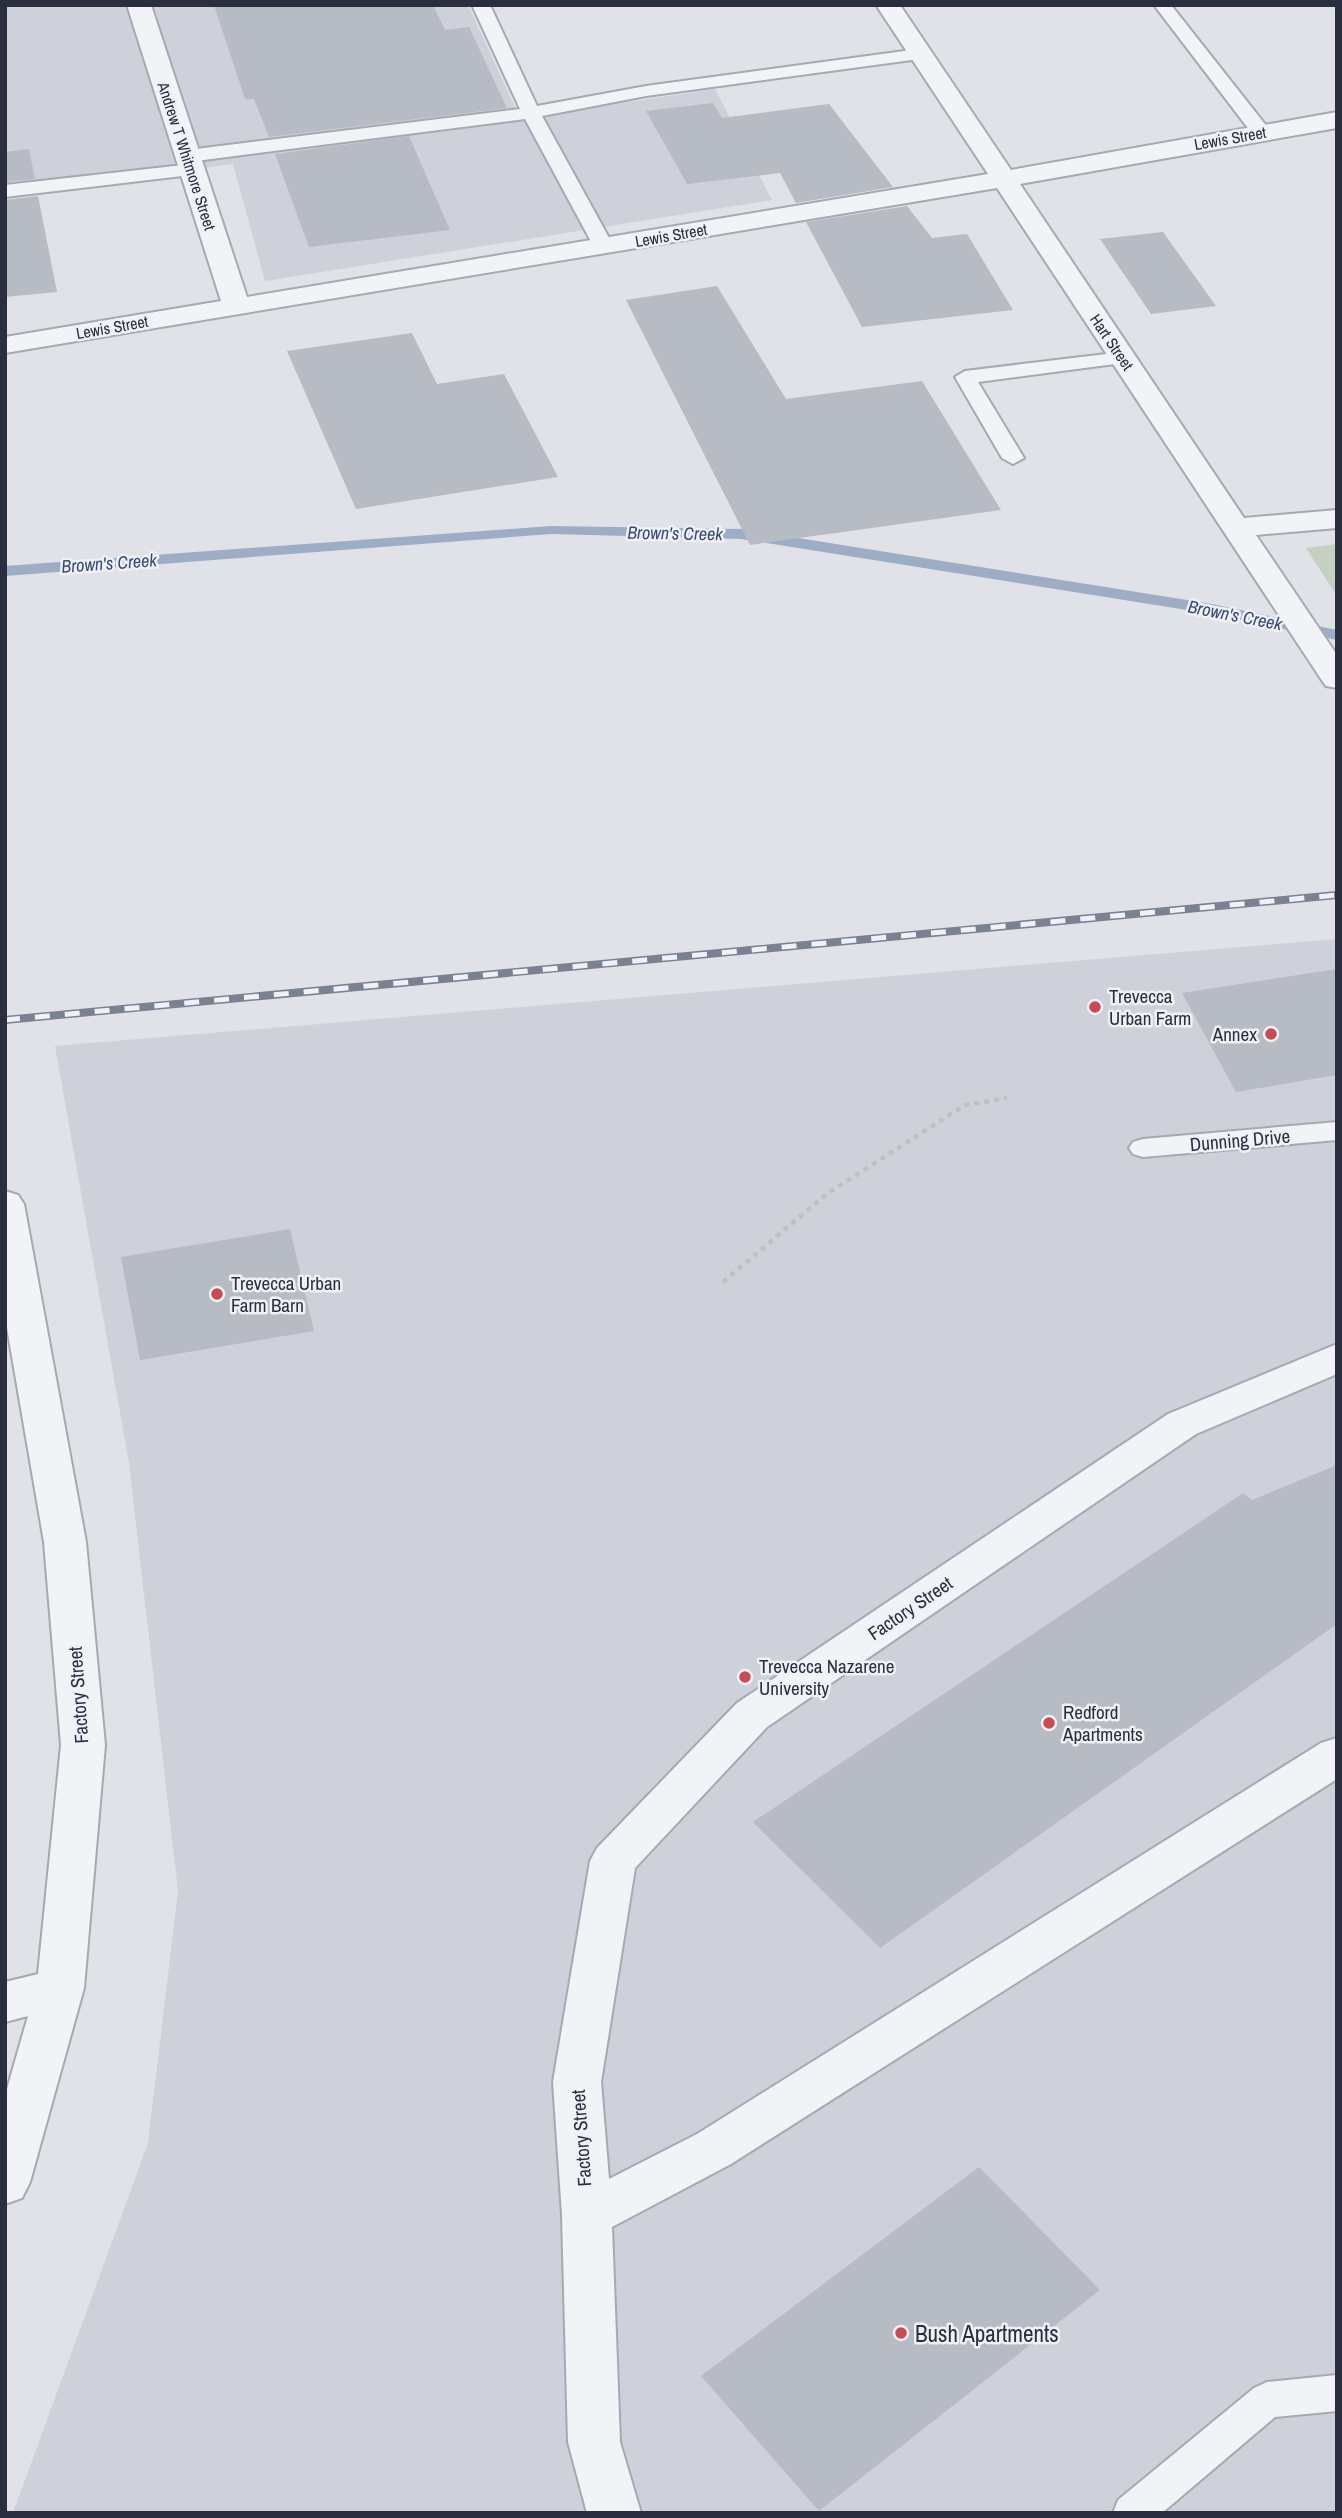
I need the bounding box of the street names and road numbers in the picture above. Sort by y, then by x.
street label: Andrew T Whitmore Street [152,78,221,233]
street label: Lewis Street [1192,121,1268,155]
street label: Lewis Street [633,218,709,252]
street label: Lewis Street [74,310,150,344]
street label: Hart Street [1085,310,1139,375]
street label: Dunning Drive [1189,1123,1291,1157]
street label: Factory Street [862,1570,958,1646]
street label: Factory Street [62,1645,94,1744]
street label: Factory Street [565,2088,597,2187]

